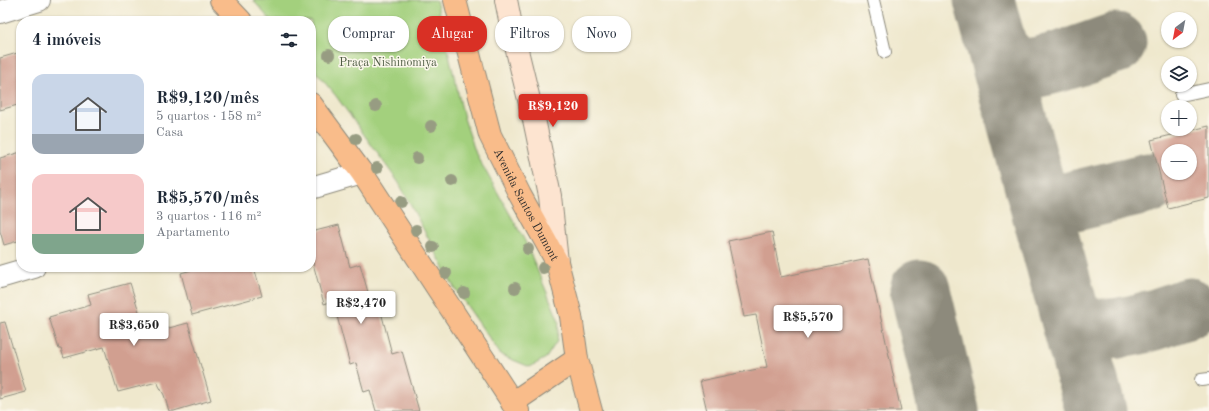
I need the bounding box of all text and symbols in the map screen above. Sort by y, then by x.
north arrow [1161,12,1197,48]
map controls [1161,12,1197,180]
chip: Comprar [328,16,409,52]
chip: Alugar [417,16,487,52]
chip: Filtros [495,16,564,52]
chip: Novo [572,16,631,52]
icon: filters [278,29,300,51]
text: 4 imóveis [32,32,101,49]
button: layers [1161,56,1197,92]
park label: Praça Nishinomiya [339,57,437,69]
icon: home [64,90,112,138]
text: R$9,120/mês [156,90,259,107]
pin: R$9,120 [516,94,590,128]
text: R$9,120 [528,100,578,113]
button: + [1161,100,1197,136]
text: 5 quartos · 158 m² [156,110,261,123]
text: Casa [156,126,183,139]
button: − [1161,144,1197,180]
street label: Avenida Santos Dumont [491,147,560,263]
icon: home [64,190,112,238]
text: R$5,570/mês [156,190,259,207]
text: 3 quartos · 116 m² [156,210,261,223]
text: Apartamento [156,226,230,239]
pin: R$2,470 [324,291,398,325]
text: R$2,470 [336,297,386,310]
pin: R$5,570 [771,305,845,339]
text: R$5,570 [783,311,833,324]
pin: R$3,650 [97,313,171,347]
text: R$3,650 [109,319,159,332]

